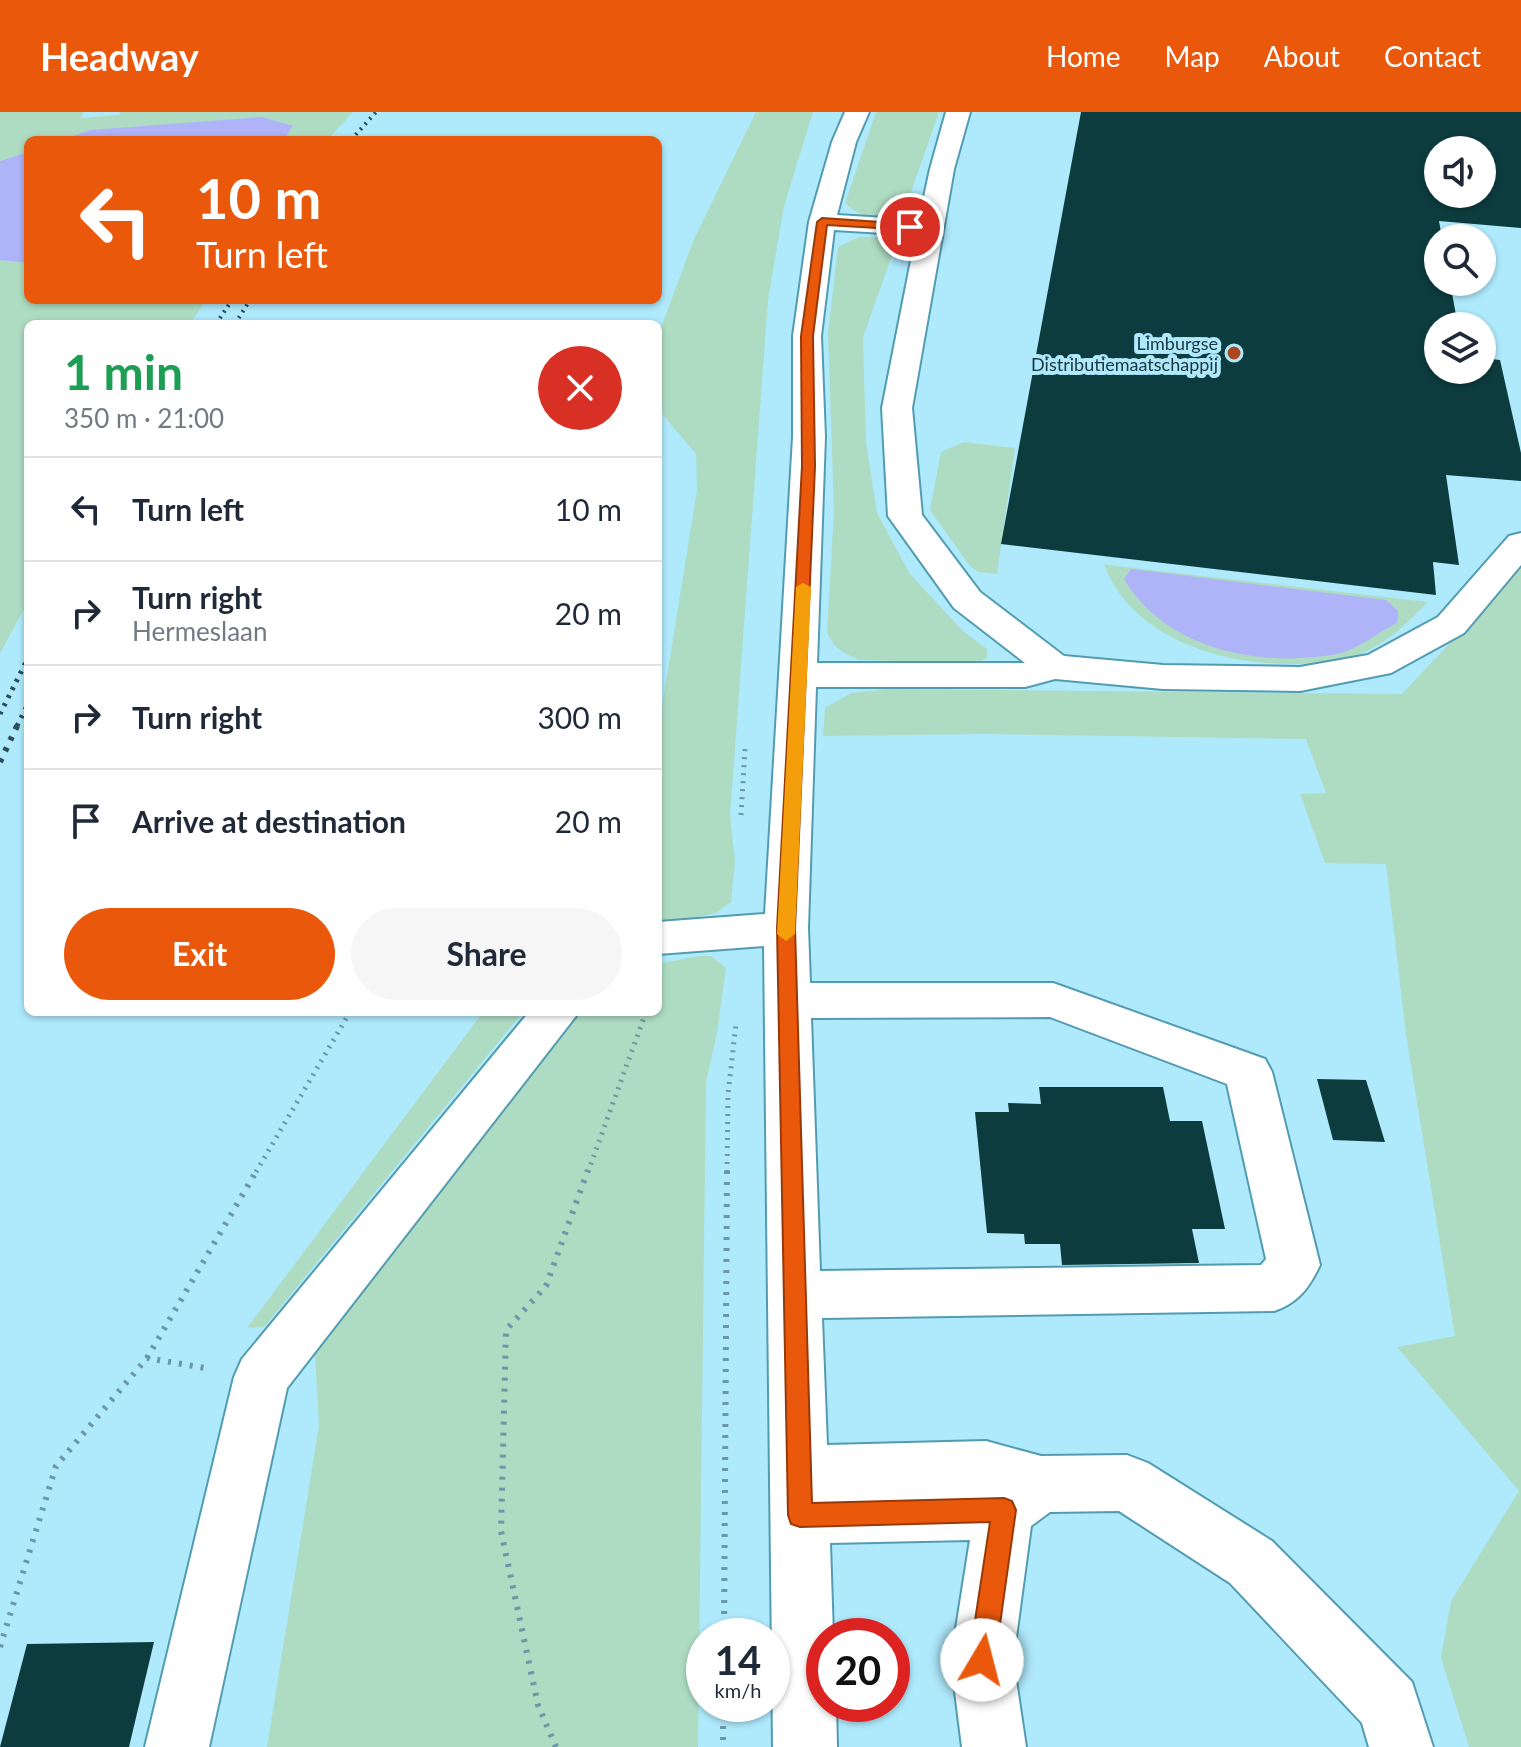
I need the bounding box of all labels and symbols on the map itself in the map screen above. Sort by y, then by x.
pin [876,193,944,261]
place label: Limburgse Distributiemaatschappij [1031,332,1218,375]
marker: Limburgse Distributiemaatschappij [1225,344,1243,362]
speed limit sign: 20 [806,1618,910,1722]
position arrow [940,1618,1024,1702]

